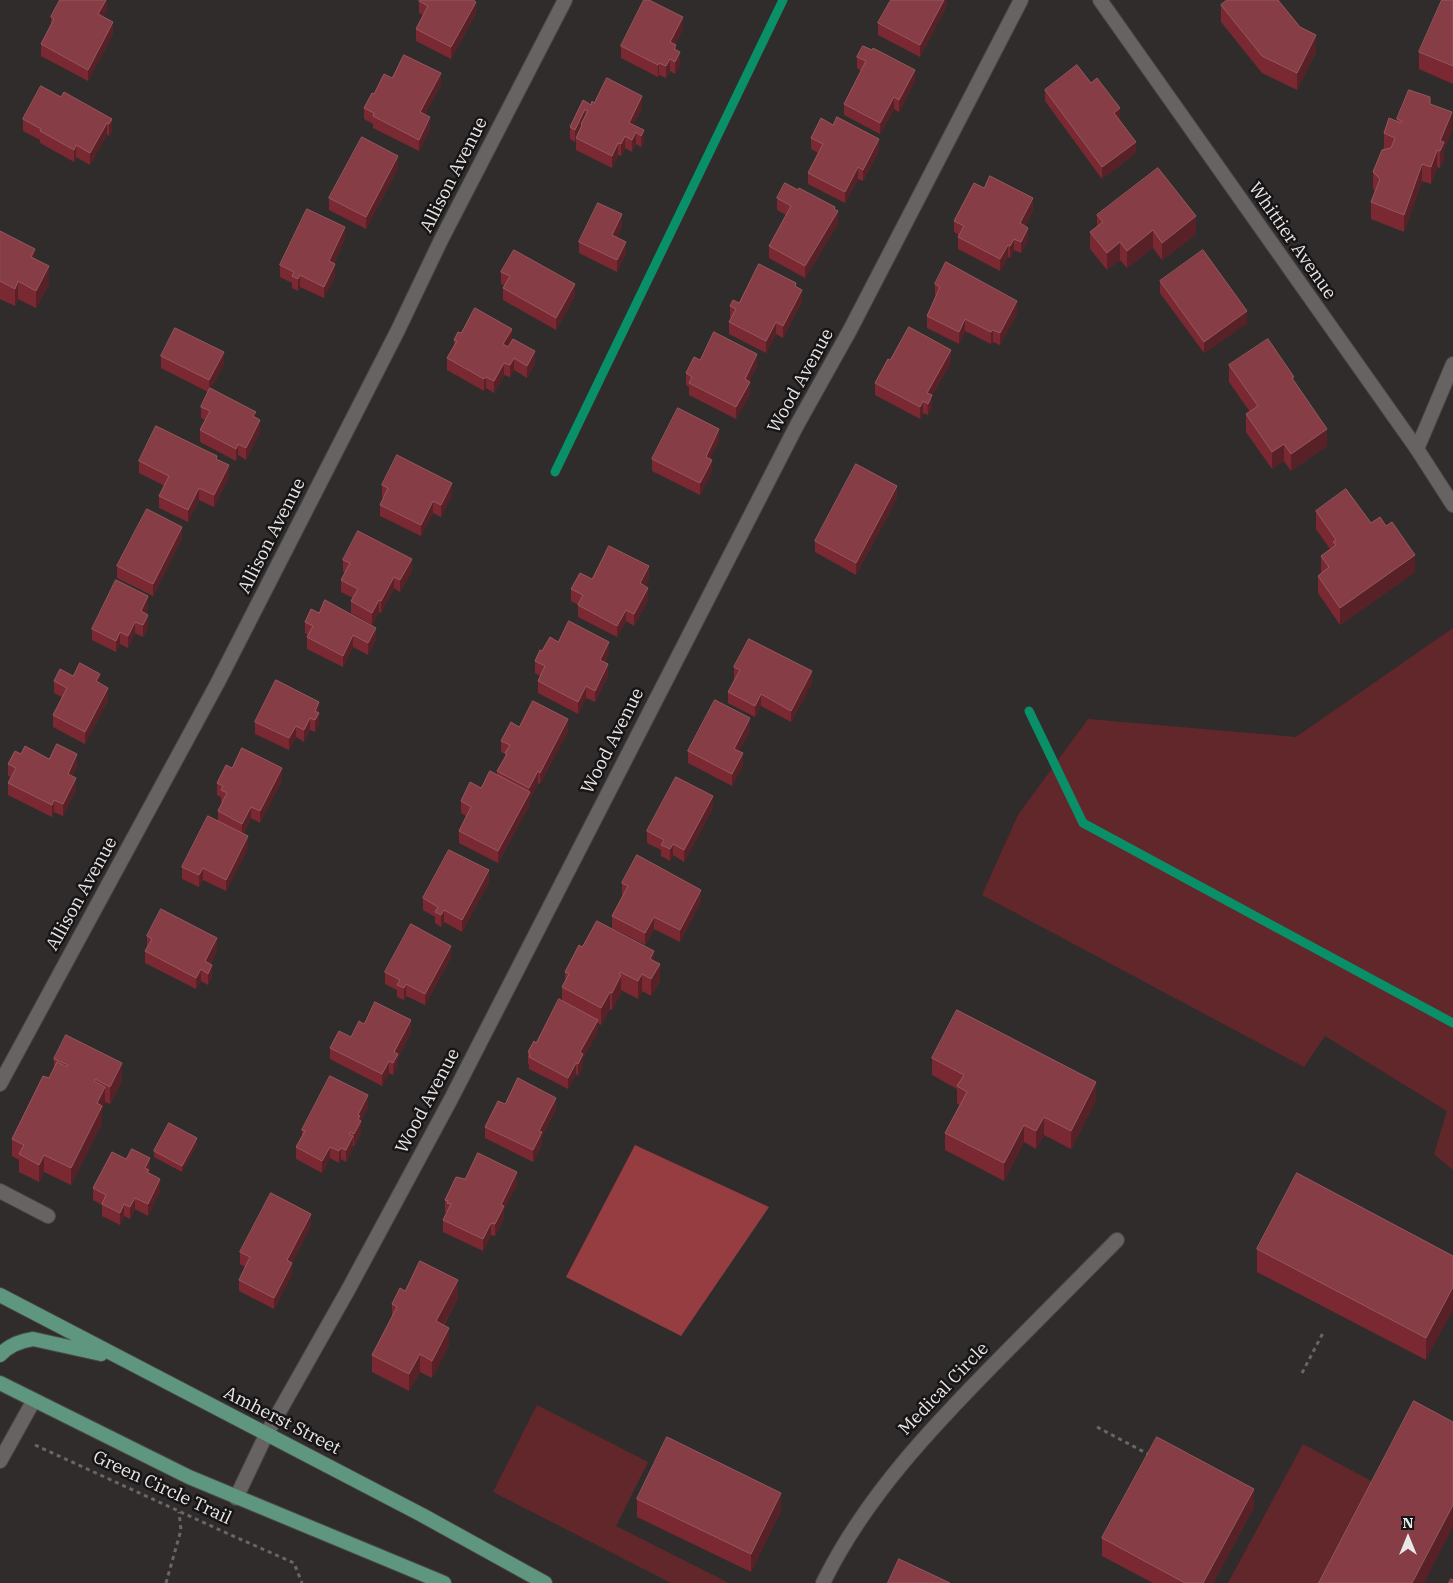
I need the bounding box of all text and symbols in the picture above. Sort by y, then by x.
street label: Allison Avenue [416,114,492,236]
street label: Whittier Avenue [1244,178,1340,304]
street label: Wood Avenue [764,325,838,437]
street label: Allison Avenue [234,475,310,597]
street label: Wood Avenue [577,685,649,797]
street label: Allison Avenue [42,833,122,955]
street label: Wood Avenue [391,1045,465,1157]
street label: Medical Circle [894,1338,994,1440]
street label: Amherst Street [220,1382,344,1460]
street label: Green Circle Trail [89,1446,235,1530]
north arrow [1383,1513,1433,1563]
text: N [1402,1514,1414,1532]

